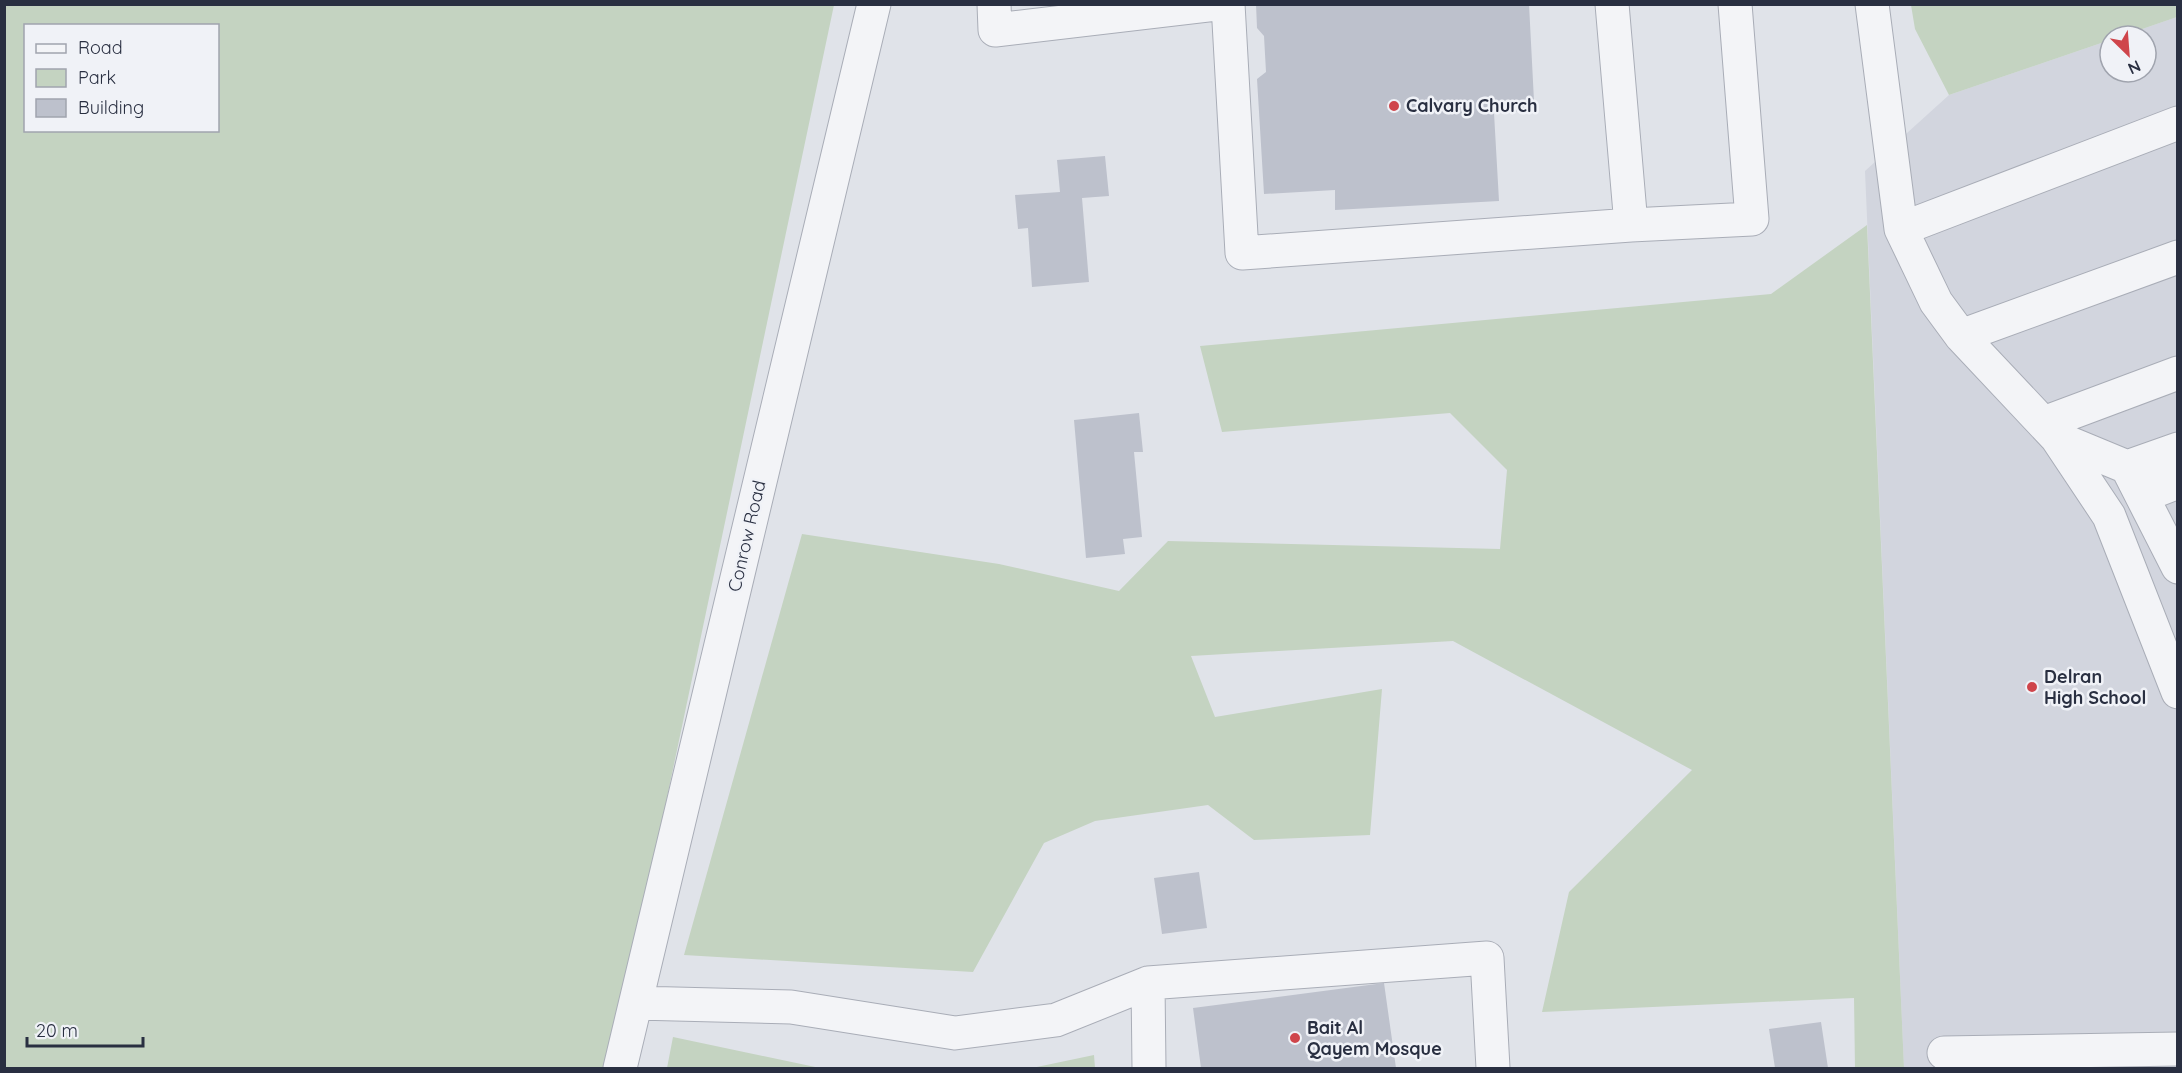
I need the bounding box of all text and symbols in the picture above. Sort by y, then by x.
legend [24,24,219,132]
north arrow [2098,24,2158,84]
text: Road [78,36,123,59]
text: N [2125,56,2144,79]
text: Park [78,66,116,89]
place label: Calvary Church [1406,94,1538,117]
text: Building [78,96,144,119]
marker: Calvary Church [1387,99,1401,113]
street label: Conrow Road [723,478,770,594]
place label: Delran High School [2044,665,2146,709]
marker: Delran High School [2025,680,2039,694]
scale bar [27,1010,142,1048]
place label: Bait Al Qayem Mosque [1307,1016,1442,1060]
text: 20 m [36,1019,78,1042]
marker: Bait Al Qayem Mosque [1288,1031,1302,1045]

